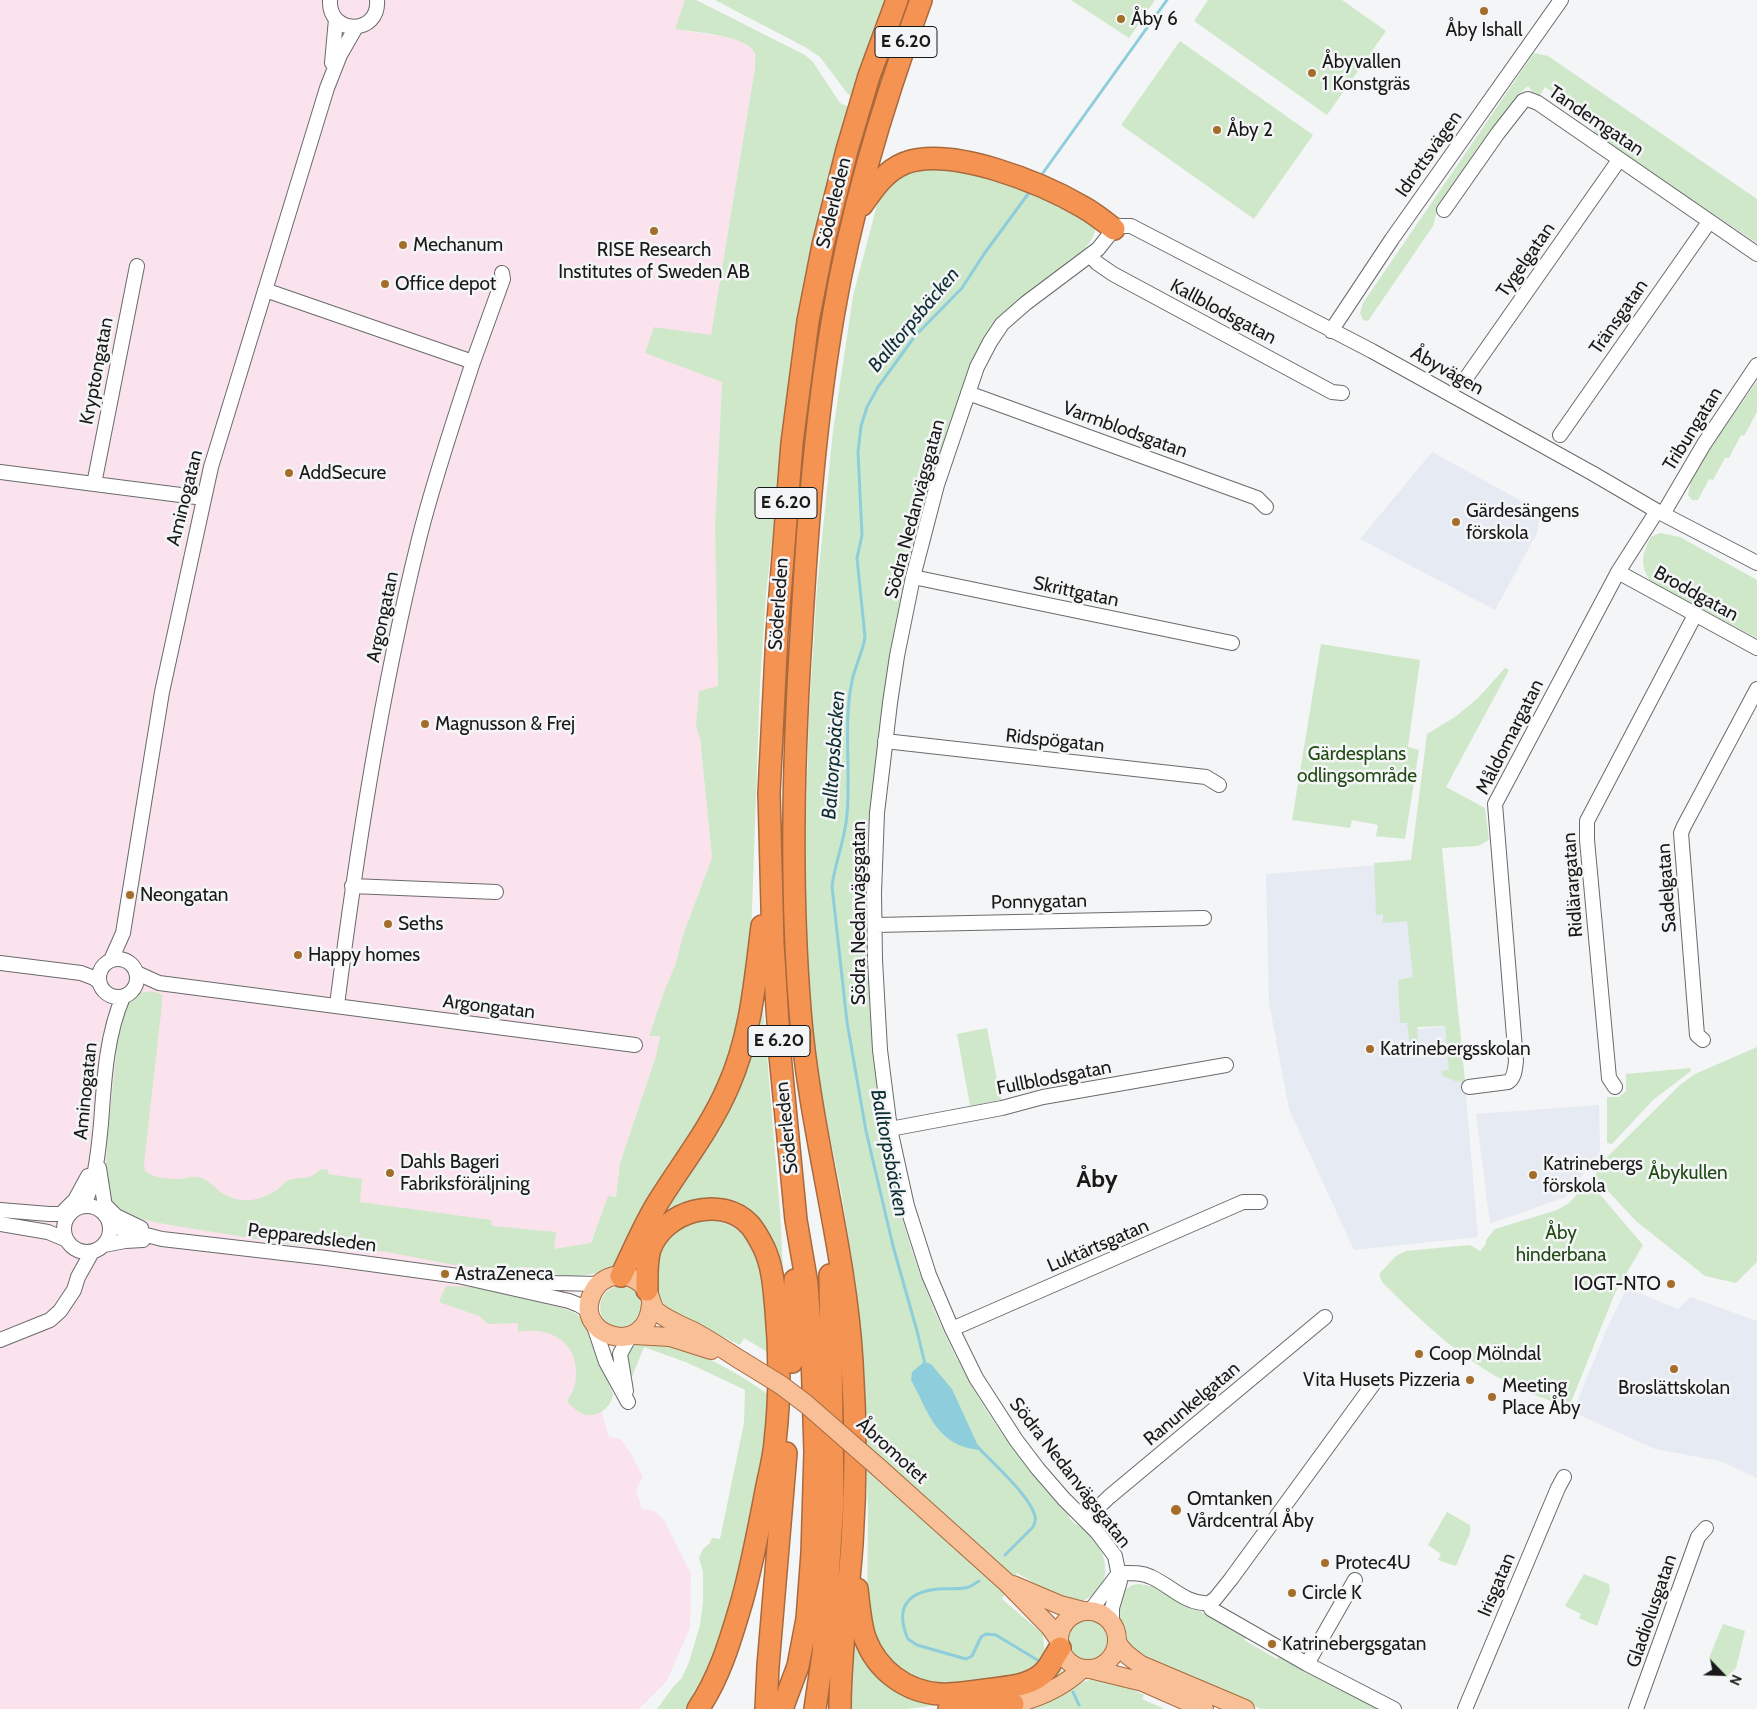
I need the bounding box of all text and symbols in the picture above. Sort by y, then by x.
marker: Åby Ishall [1478,5,1490,17]
place label: Åby 6 [1131,8,1178,30]
marker: Åby 6 [1115,13,1127,25]
place label: Åby Ishall [1446,19,1522,41]
road number: E 6.20 [875,27,937,58]
place label: Åbyvallen 1 Konstgräs [1322,51,1410,95]
marker: Åbyvallen 1 Konstgräs [1306,67,1318,79]
street label: Tandemgatan [1544,81,1648,161]
street label: Idrottsvägen [1391,106,1467,202]
place label: Åby 2 [1227,119,1273,141]
marker: Åby 2 [1211,124,1223,136]
street label: Söderleden [812,155,856,251]
street label: Tygelgatan [1492,218,1560,302]
marker: RISE Research Institutes of Sweden AB [648,225,660,237]
place label: Mechanum [413,234,503,256]
marker: Mechanum [397,239,409,251]
place label: RISE Research Institutes of Sweden AB [558,239,750,283]
water label: Balltorpsbäcken [863,263,965,377]
place label: Office depot [395,273,496,295]
street label: Kallblodsgatan [1166,274,1280,350]
street label: Tränsgatan [1585,275,1653,359]
marker: Office depot [379,278,391,290]
street label: Kryptongatan [75,315,119,427]
street label: Åbyvägen [1407,342,1487,400]
street label: Tribungatan [1658,383,1728,475]
street label: Varmblodsgatan [1060,397,1190,463]
street label: Södra Nedanvägsgatan [880,417,950,601]
street label: Aminogatan [162,448,208,548]
place label: AddSecure [299,462,386,484]
marker: AddSecure [283,467,295,479]
road number: E 6.20 [755,488,817,518]
place label: Gärdesängens förskola [1466,500,1579,544]
marker: Gärdesängens förskola [1450,516,1462,528]
street label: Söderleden [764,557,794,651]
street label: Broddgatan [1650,561,1742,627]
street label: Argongatan [362,569,404,665]
street label: Skrittgatan [1031,572,1121,612]
street label: Måldomargatan [1471,676,1549,798]
water label: Balltorpsbäcken [818,690,850,820]
place label: Magnusson & Frej [435,713,575,735]
marker: Magnusson & Frej [419,718,431,730]
street label: Ridspögatan [1004,724,1106,758]
park label: Gärdesplans odlingsområde [1297,743,1417,787]
street label: Södra Nedanvägsgatan [848,821,870,1005]
street label: Ridlärargatan [1558,832,1588,938]
street label: Sadelgatan [1653,843,1681,933]
place label: Neongatan [140,884,228,906]
marker: Neongatan [124,889,136,901]
street label: Ponnygatan [991,890,1087,914]
place label: Seths [398,913,443,935]
marker: Seths [382,918,394,930]
place label: Happy homes [308,944,420,966]
marker: Happy homes [292,949,304,961]
street label: Argongatan [442,990,536,1024]
road number: E 6.20 [748,1026,810,1056]
place label: Katrinebergsskolan [1380,1038,1531,1060]
street label: Aminogatan [70,1041,102,1141]
marker: Katrinebergsskolan [1364,1043,1376,1055]
street label: Fullblodsgatan [995,1056,1113,1100]
street label: Söderleden [771,1081,803,1175]
water label: Balltorpsbäcken [865,1087,913,1219]
place label: Dahls Bageri Fabriksföräljning [400,1151,530,1195]
place label: Katrinebergs förskola [1543,1153,1643,1197]
park label: Åbykullen [1648,1162,1728,1184]
district label: Åby [1076,1166,1118,1194]
marker: Dahls Bageri Fabriksföräljning [384,1167,396,1179]
marker: Katrinebergs förskola [1527,1169,1539,1181]
street label: Luktärtsgatan [1044,1214,1152,1278]
street label: Pepparedsleden [246,1219,378,1257]
park label: Åby hinderbana [1516,1222,1606,1266]
place label: AstraZeneca [455,1263,554,1285]
marker: AstraZeneca [439,1268,451,1280]
place label: IOGT-NTO [1574,1273,1661,1295]
marker: IOGT-NTO [1665,1278,1677,1290]
place label: Coop Mölndal [1429,1343,1541,1365]
marker: Coop Mölndal [1413,1348,1425,1360]
street label: Ranunkelgatan [1139,1357,1245,1451]
marker: Broslättskolan [1668,1363,1680,1375]
place label: Vita Husets Pizzeria [1303,1369,1460,1391]
marker: Vita Husets Pizzeria [1464,1374,1476,1386]
place label: Meeting Place Åby [1502,1375,1581,1419]
place label: Broslättskolan [1618,1377,1730,1399]
marker: Meeting Place Åby [1486,1391,1498,1403]
street label: Södra Nedanvägsgatan [1004,1393,1136,1553]
street label: Åbromotet [852,1413,932,1489]
place label: Omtanken Vårdcentral Åby [1187,1488,1314,1532]
marker: Omtanken Vårdcentral Åby [1169,1503,1183,1517]
street label: Irisgatan [1473,1550,1521,1620]
street label: Gladiolusgatan [1622,1551,1682,1671]
place label: Protec4U [1335,1552,1411,1574]
marker: Protec4U [1319,1557,1331,1569]
place label: Circle K [1302,1582,1362,1604]
marker: Circle K [1286,1587,1298,1599]
place label: Katrinebergsgatan [1282,1633,1426,1655]
marker: Katrinebergsgatan [1266,1638,1278,1650]
north arrow [1697,1649,1747,1699]
text: N [1725,1672,1746,1688]

